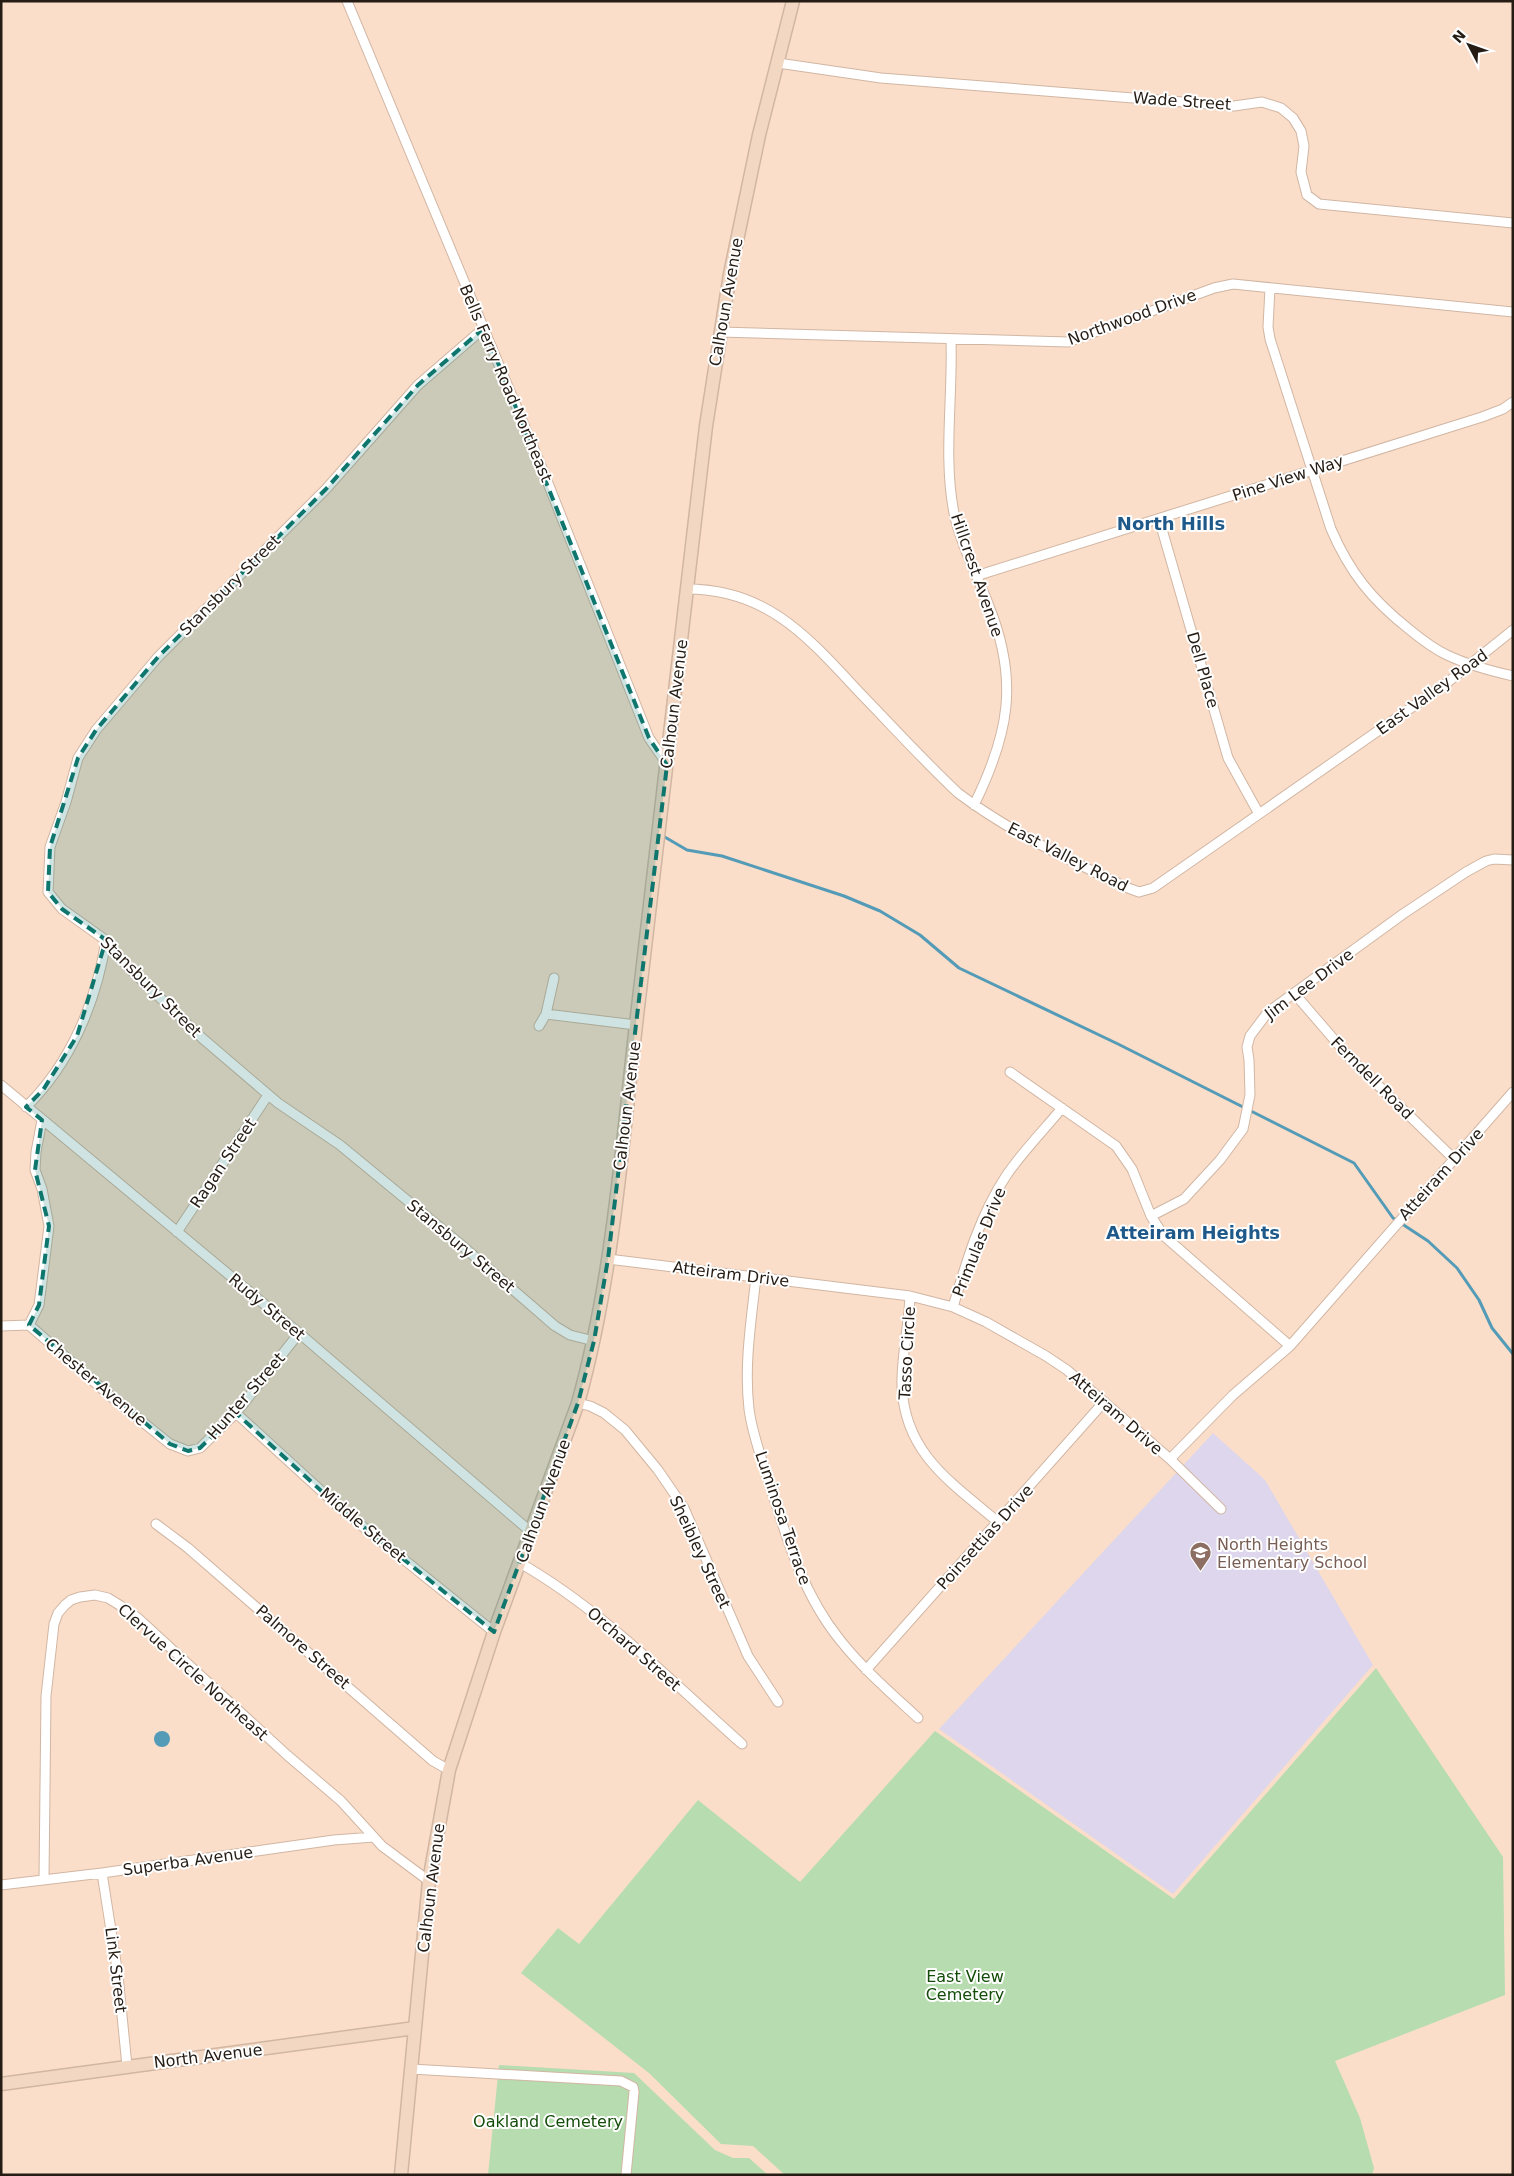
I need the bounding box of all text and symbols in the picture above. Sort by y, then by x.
north arrow [1444,20,1494,70]
text: N [1449,27,1469,46]
street label: Wade Street [1132,88,1232,114]
street label: Calhoun Avenue [705,236,747,368]
street label: Bells Ferry Road Northeast [456,281,556,485]
street label: Northwood Drive [1065,285,1199,349]
street label: Pine View Way [1230,451,1346,505]
street label: Hillcrest Avenue [947,511,1007,639]
district label: North Hills [1117,513,1225,534]
street label: Stansbury Street [176,531,284,639]
street label: Dell Place [1183,630,1223,710]
street label: Calhoun Avenue [657,638,691,770]
street label: East Valley Road [1373,645,1491,739]
street label: East Valley Road [1005,818,1131,896]
street label: Stansbury Street [97,933,205,1041]
street label: Jim Lee Drive [1260,945,1357,1024]
street label: Ferndell Road [1327,1033,1417,1123]
street label: Calhoun Avenue [610,1040,644,1172]
street label: Ragan Street [186,1114,260,1212]
street label: Atteiram Drive [1395,1124,1487,1224]
street label: Primulas Drive [948,1184,1010,1300]
street label: Stansbury Street [403,1195,519,1297]
district label: Atteiram Heights [1106,1222,1280,1243]
street label: Atteiram Drive [672,1257,790,1291]
street label: Rudy Street [225,1270,309,1344]
street label: Tasso Circle [895,1306,919,1401]
street label: Chester Avenue [41,1334,151,1430]
street label: Hunter Street [203,1349,289,1443]
street label: Atteiram Drive [1066,1367,1166,1459]
street label: Calhoun Avenue [512,1437,574,1565]
street label: Luminosa Terrace [751,1449,815,1587]
street label: Poinsettias Drive [933,1481,1037,1593]
street label: Middle Street [316,1483,410,1567]
street label: Sheibley Street [666,1493,734,1611]
place label: North Heights Elementary School [1217,1535,1367,1572]
school or university icon: North Heights Elementary School [1189,1541,1213,1572]
street label: Clervue Circle Northeast [114,1599,272,1745]
street label: Palmore Street [252,1601,354,1693]
street label: Orchard Street [583,1603,685,1695]
street label: Calhoun Avenue [414,1822,448,1954]
street label: Superba Avenue [122,1842,254,1880]
street label: Link Street [101,1926,131,2014]
park label: East View Cemetery [926,1967,1004,2004]
street label: North Avenue [153,2040,263,2072]
park label: Oakland Cemetery [473,2112,623,2131]

